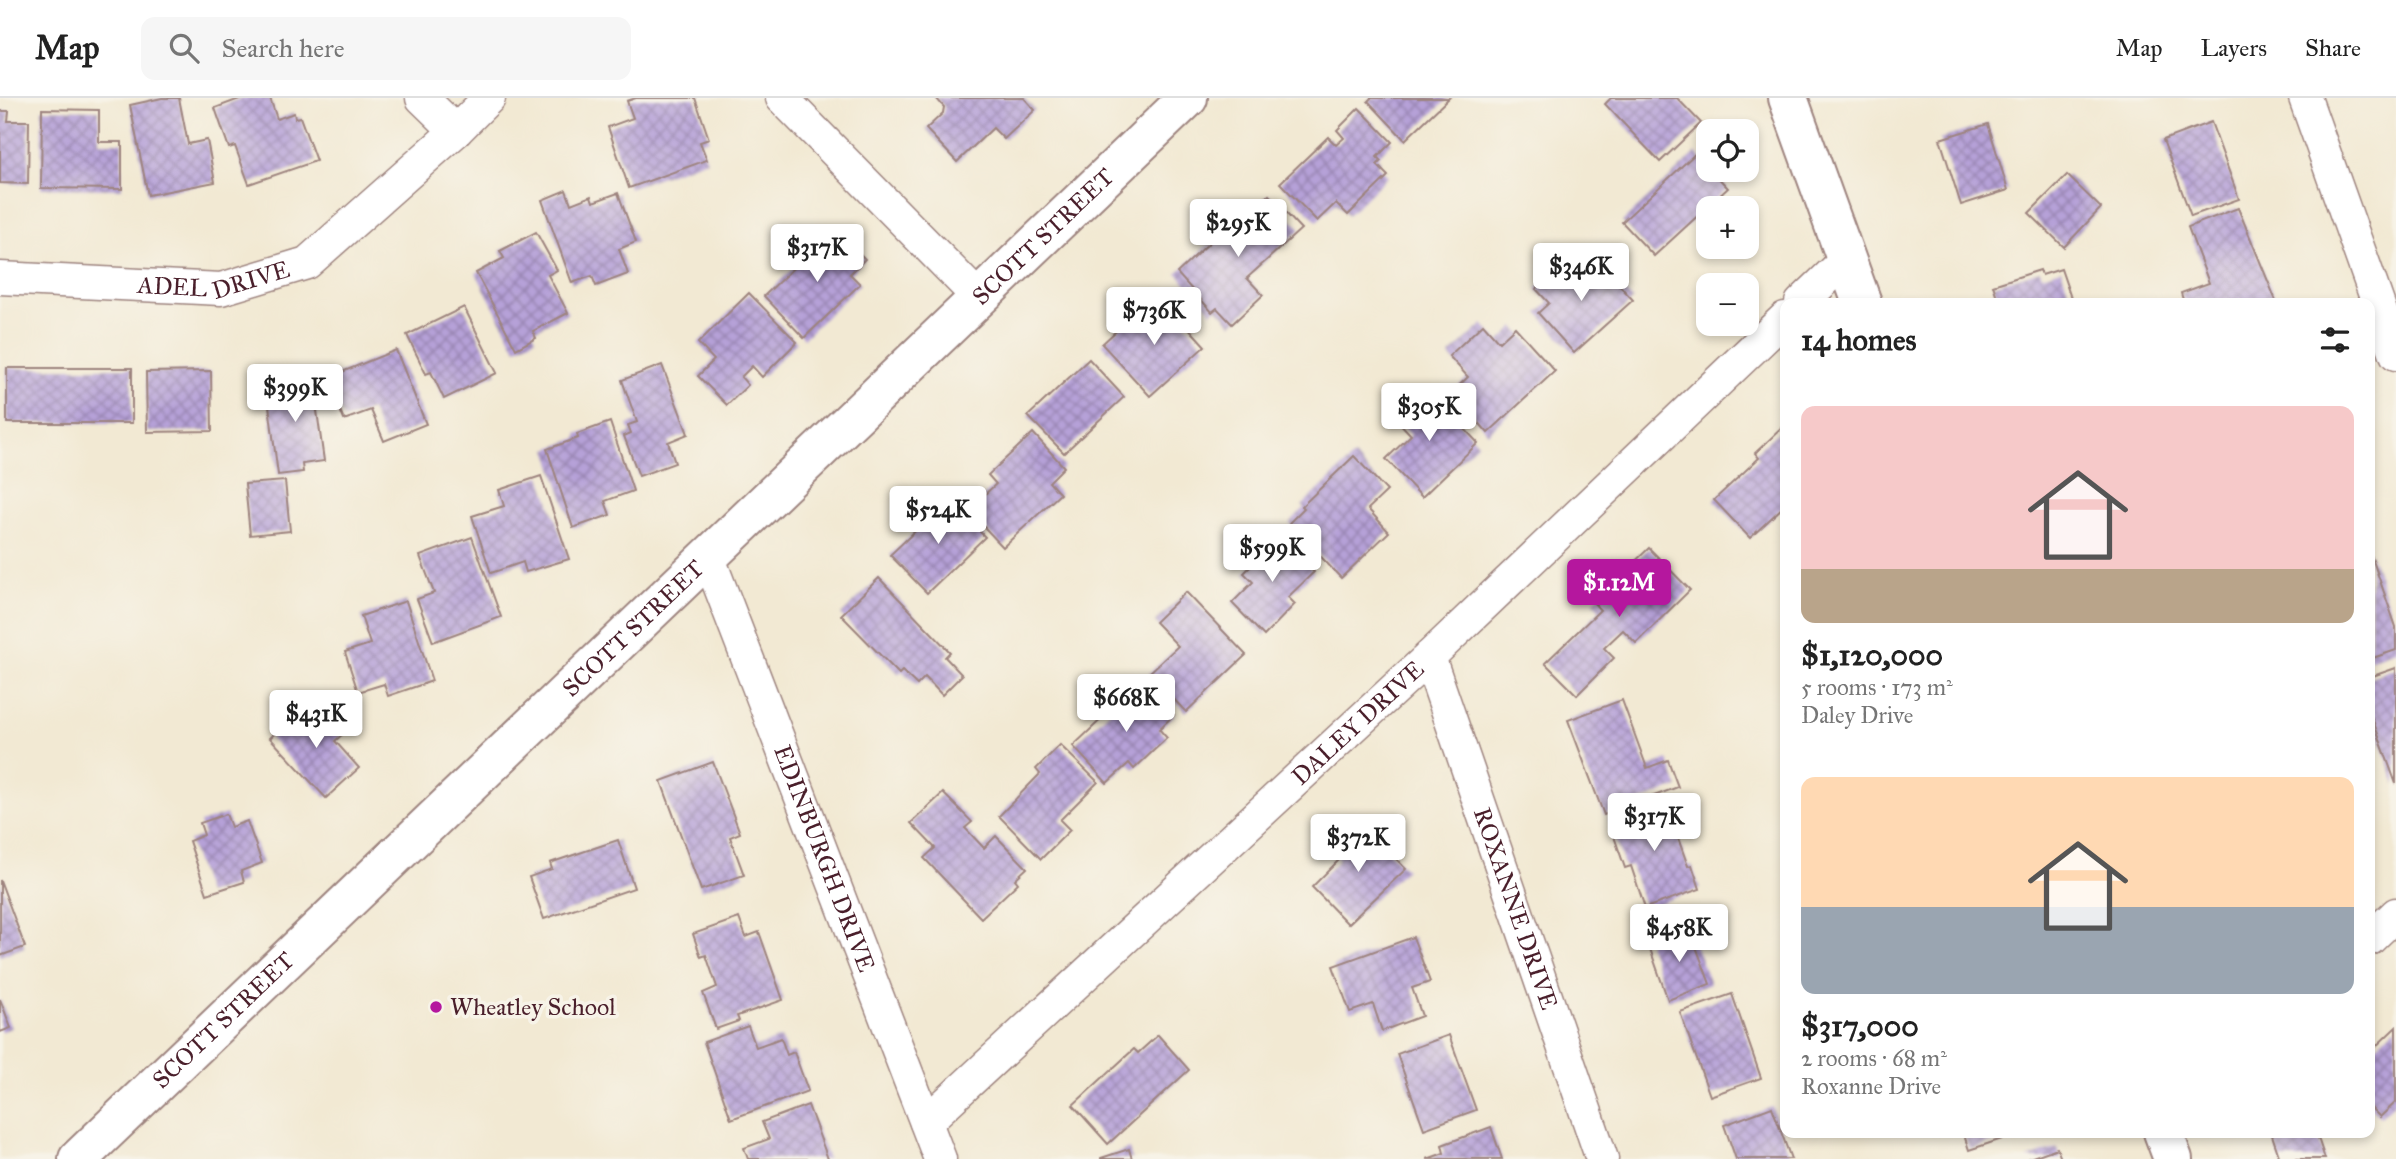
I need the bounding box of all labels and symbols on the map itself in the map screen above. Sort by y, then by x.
street label: SCOTT STREET [966,162,1120,311]
pin: $295K [1189,200,1287,259]
pin: $317K [768,225,866,284]
pin: $346K [1532,244,1630,303]
street label: ADEL DRIVE [136,254,293,306]
pin: $736K [1105,288,1203,347]
pin: $399K [246,364,344,424]
pin: $305K [1380,384,1478,443]
pin: $524K [889,486,987,546]
pin: $599K [1223,524,1321,584]
street label: SCOTT STREET [556,554,710,703]
pin: $1.12M [1562,560,1676,619]
street label: DALEY DRIVE [1285,654,1430,791]
pin: $668K [1077,674,1175,734]
pin: $431K [267,690,365,750]
street label: EDINBURGH DRIVE [767,741,882,976]
pin: $317K [1605,794,1703,853]
street label: ROXANNE DRIVE [1467,804,1564,1013]
pin: $372K [1309,814,1407,874]
pin: $458K [1630,904,1728,964]
street label: SCOTT STREET [146,945,300,1095]
place label: Wheatley School [450,992,616,1022]
marker: Wheatley School [428,999,444,1015]

